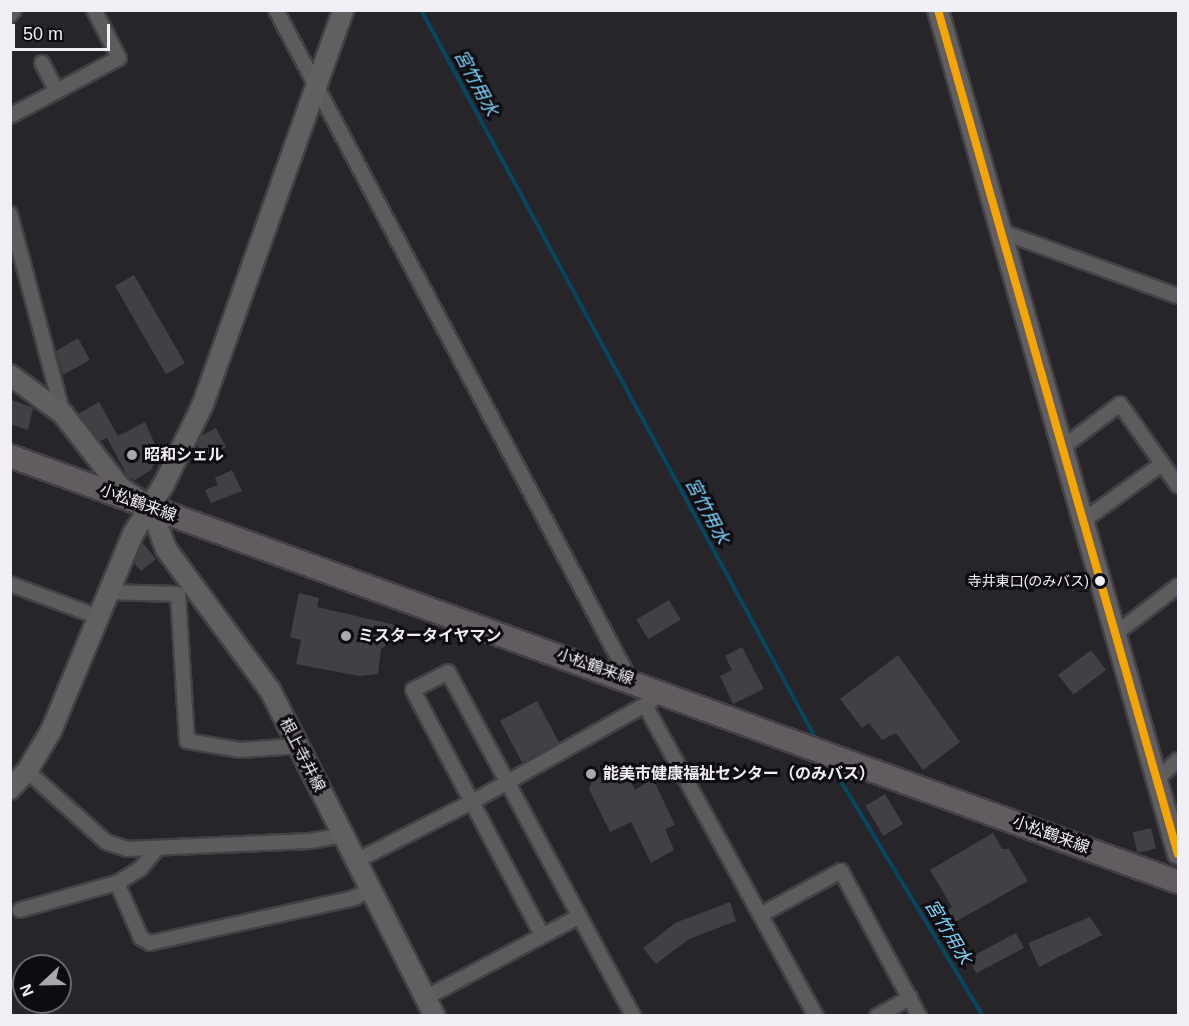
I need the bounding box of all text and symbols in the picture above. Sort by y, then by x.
scale bar [15,12,112,50]
text: 50 m [23,24,63,44]
water label: 宮竹用水 [450,46,502,120]
place label: 昭和シェル [144,445,224,465]
marker: 昭和シェル [125,448,139,462]
water label: 宮竹用水 [681,474,733,548]
street label: 小松鶴来線 [97,480,179,526]
place label: 寺井東口(のみバス) [968,573,1089,589]
marker: 寺井東口(のみバス) [1094,575,1106,587]
place label: ミスタータイヤマン [358,626,502,646]
marker: ミスタータイヤマン [339,629,353,643]
street label: 小松鶴来線 [554,645,636,689]
street label: 根上寺井線 [275,715,329,795]
place label: 能美市健康福祉センター（のみバス） [603,764,875,784]
marker: 能美市健康福祉センター（のみバス） [584,767,598,781]
street label: 小松鶴来線 [1010,812,1092,858]
water label: 宮竹用水 [920,896,976,968]
north arrow [12,954,72,1014]
text: N [17,982,37,999]

